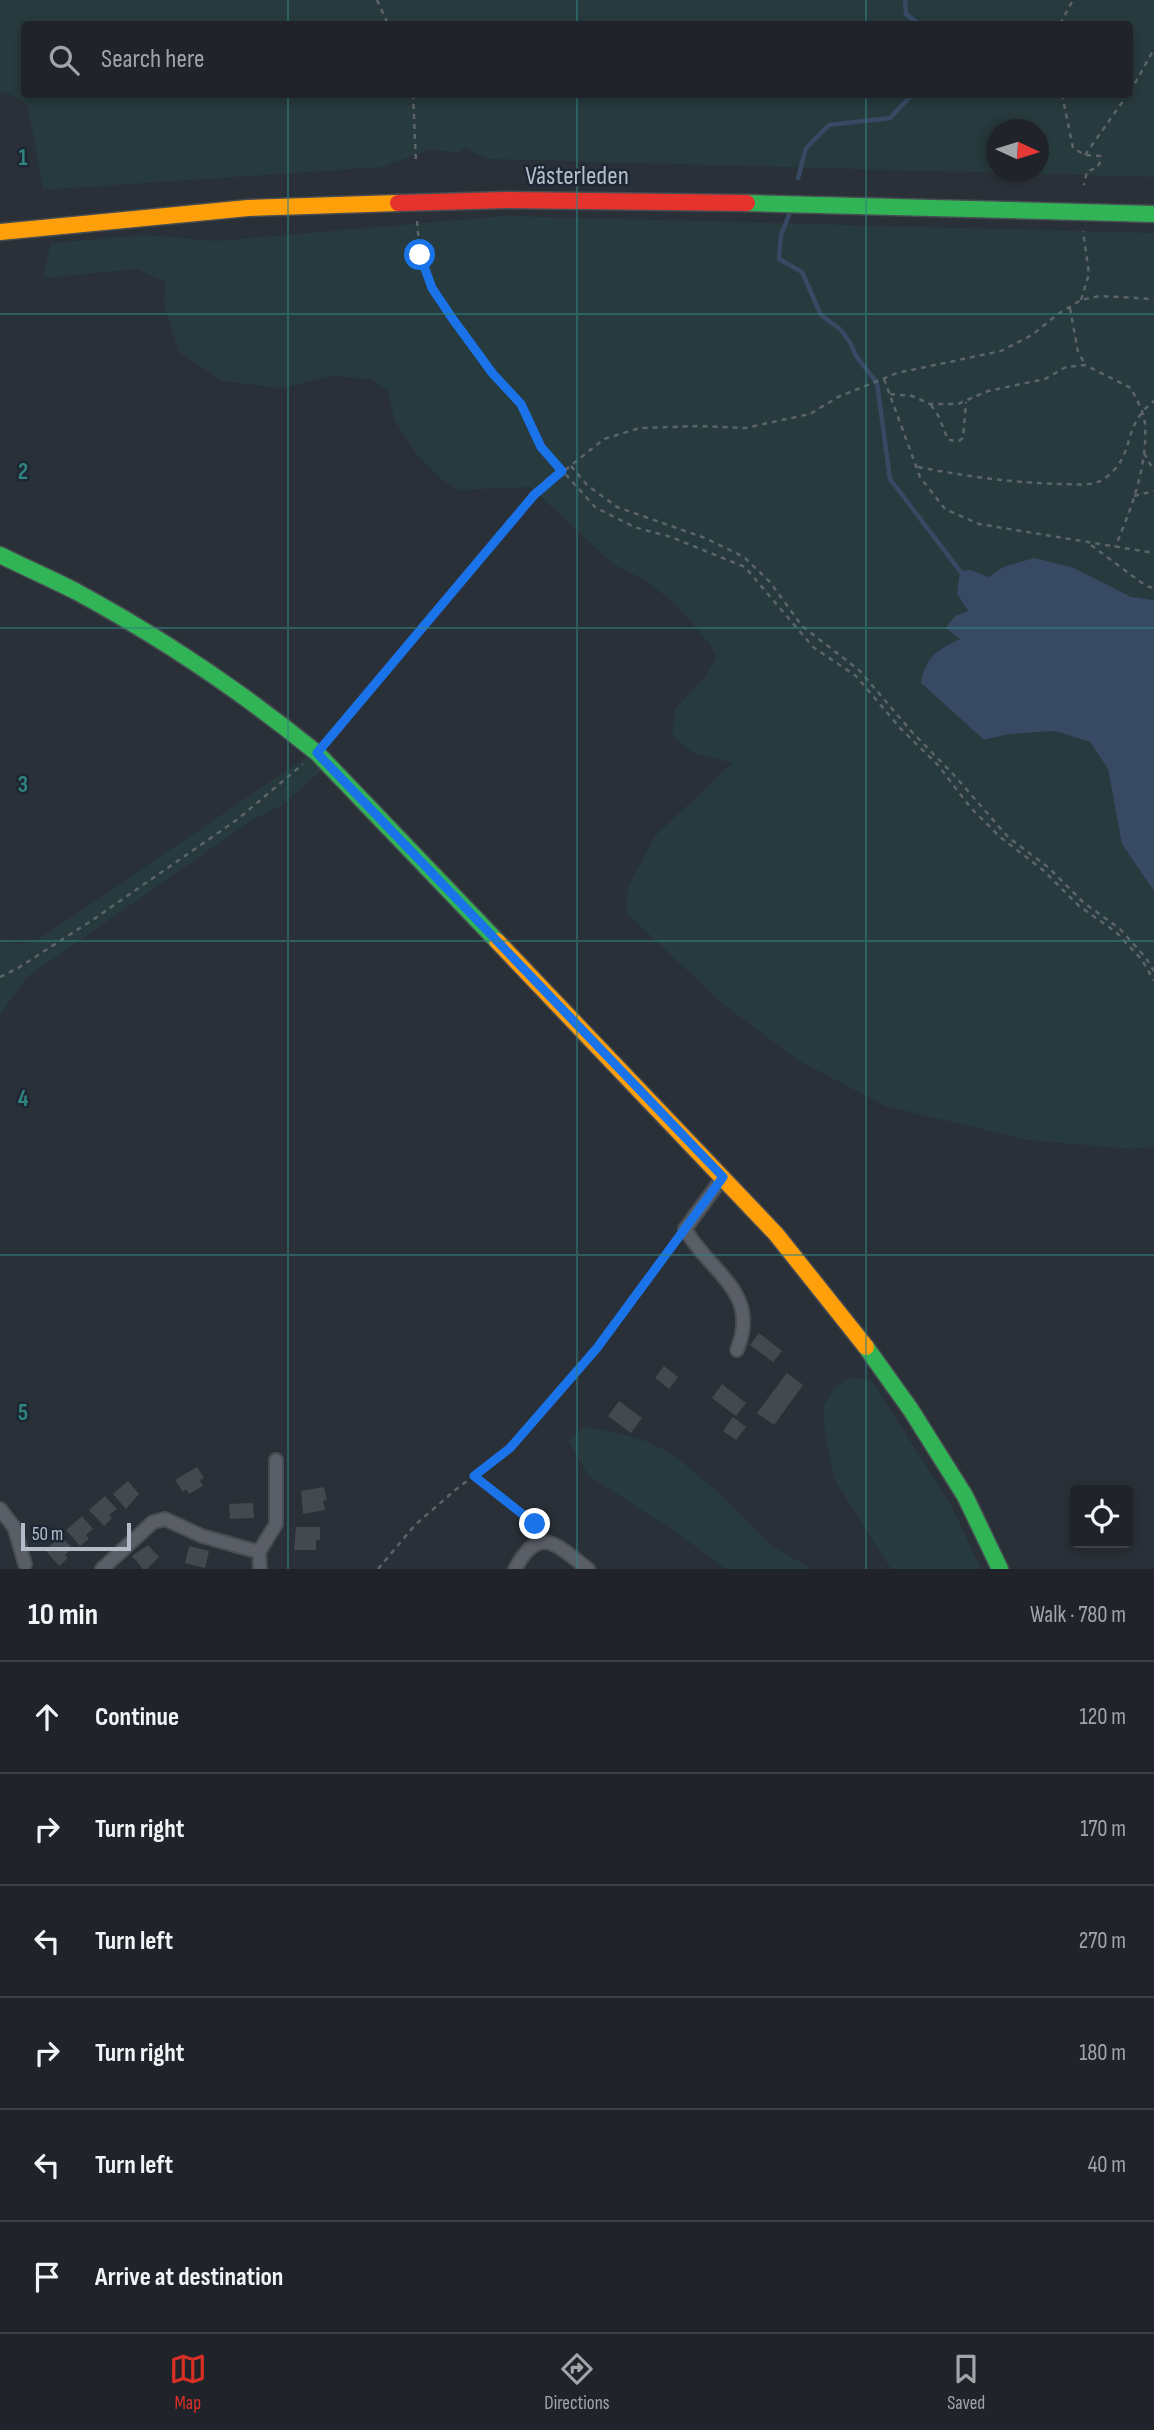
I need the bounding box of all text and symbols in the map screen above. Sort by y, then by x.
search box [21,21,1133,98]
icon: search [45,41,83,79]
text: Search here [101,44,204,75]
north arrow [986,119,1049,182]
text: 1 [18,144,28,172]
street label: Västerleden [525,161,629,192]
route start [404,239,435,270]
text: 2 [18,458,28,486]
text: 3 [18,771,28,799]
text: 4 [18,1085,29,1113]
text: 5 [18,1399,28,1427]
map controls [1070,1485,1133,1548]
button: locate [1070,1485,1133,1548]
route end [519,1508,550,1539]
scale bar [21,1520,131,1552]
text: 50 m [32,1523,63,1546]
text: 10 min [28,1597,98,1633]
text: Walk · 780 m [1030,1601,1126,1629]
icon: ahead [28,1698,66,1736]
text: Continue [95,1702,179,1733]
text: 120 m [1080,1703,1126,1731]
icon: right [28,1810,66,1848]
text: Turn right [95,1814,184,1845]
text: 170 m [1080,1815,1126,1843]
icon: left [28,1922,66,1960]
text: Turn left [95,1926,173,1957]
text: 270 m [1079,1927,1126,1955]
icon: right [28,2034,66,2072]
text: Turn right [95,2038,184,2069]
text: 180 m [1079,2039,1126,2067]
icon: left [28,2146,66,2184]
text: Turn left [95,2150,173,2181]
text: 40 m [1088,2151,1126,2179]
icon: arrive [28,2258,66,2296]
text: Arrive at destination [95,2262,283,2293]
tab: Map [169,2350,207,2415]
tab: Directions [544,2350,610,2415]
tab: Saved [947,2350,985,2415]

